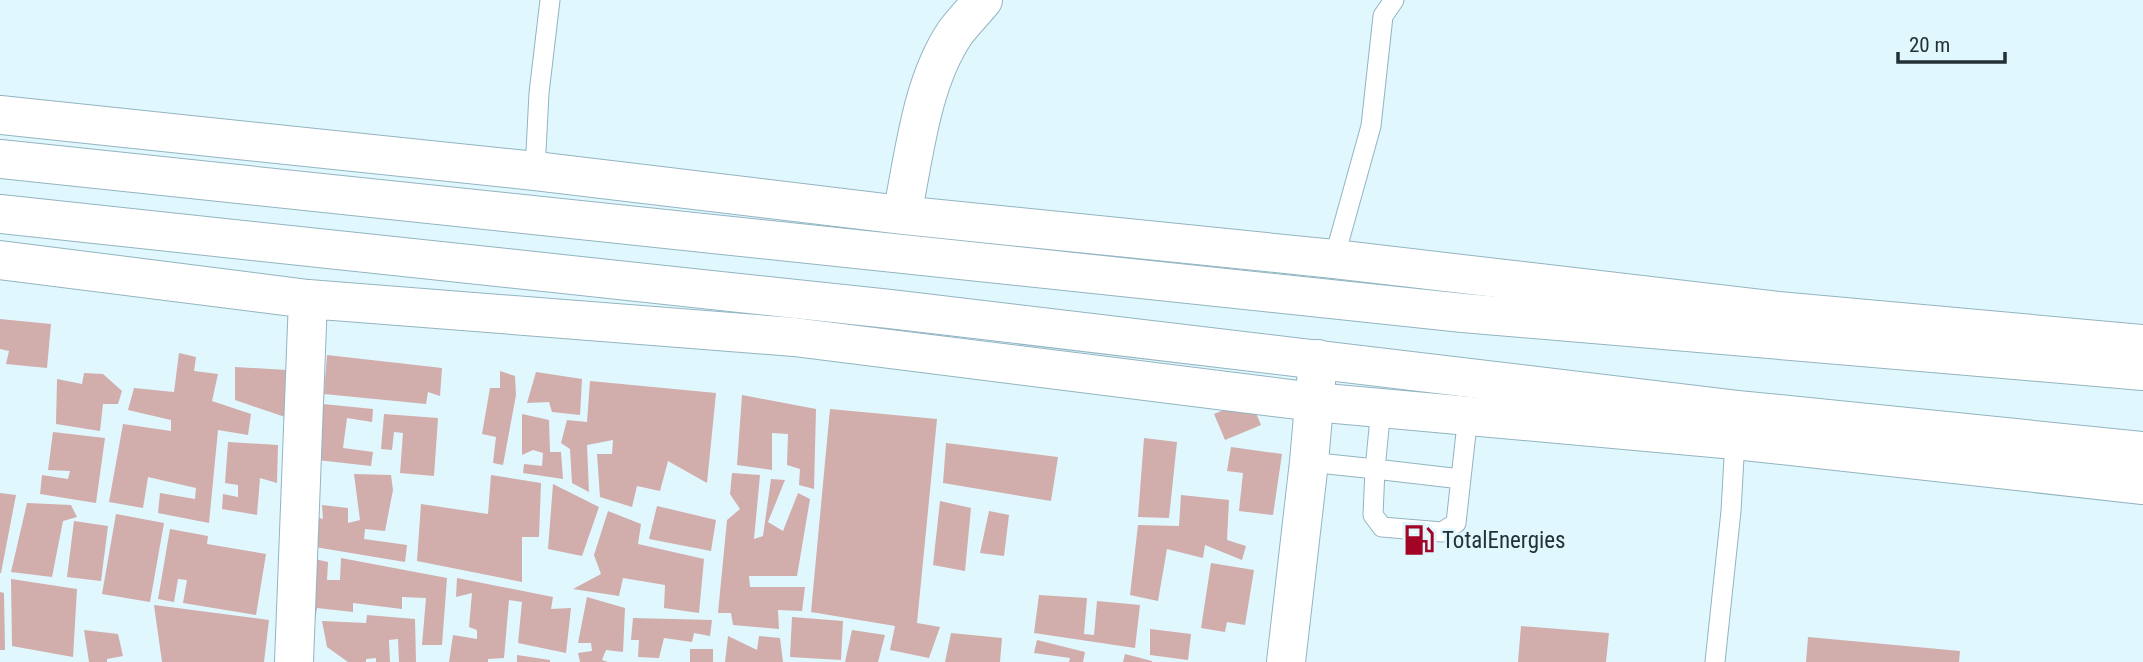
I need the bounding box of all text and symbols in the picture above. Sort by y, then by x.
scale bar [1898,21,2005,65]
text: 20 m [1909,33,1950,57]
fuel station icon: TotalEnergies [1402,523,1436,557]
place label: TotalEnergies [1442,527,1566,554]

